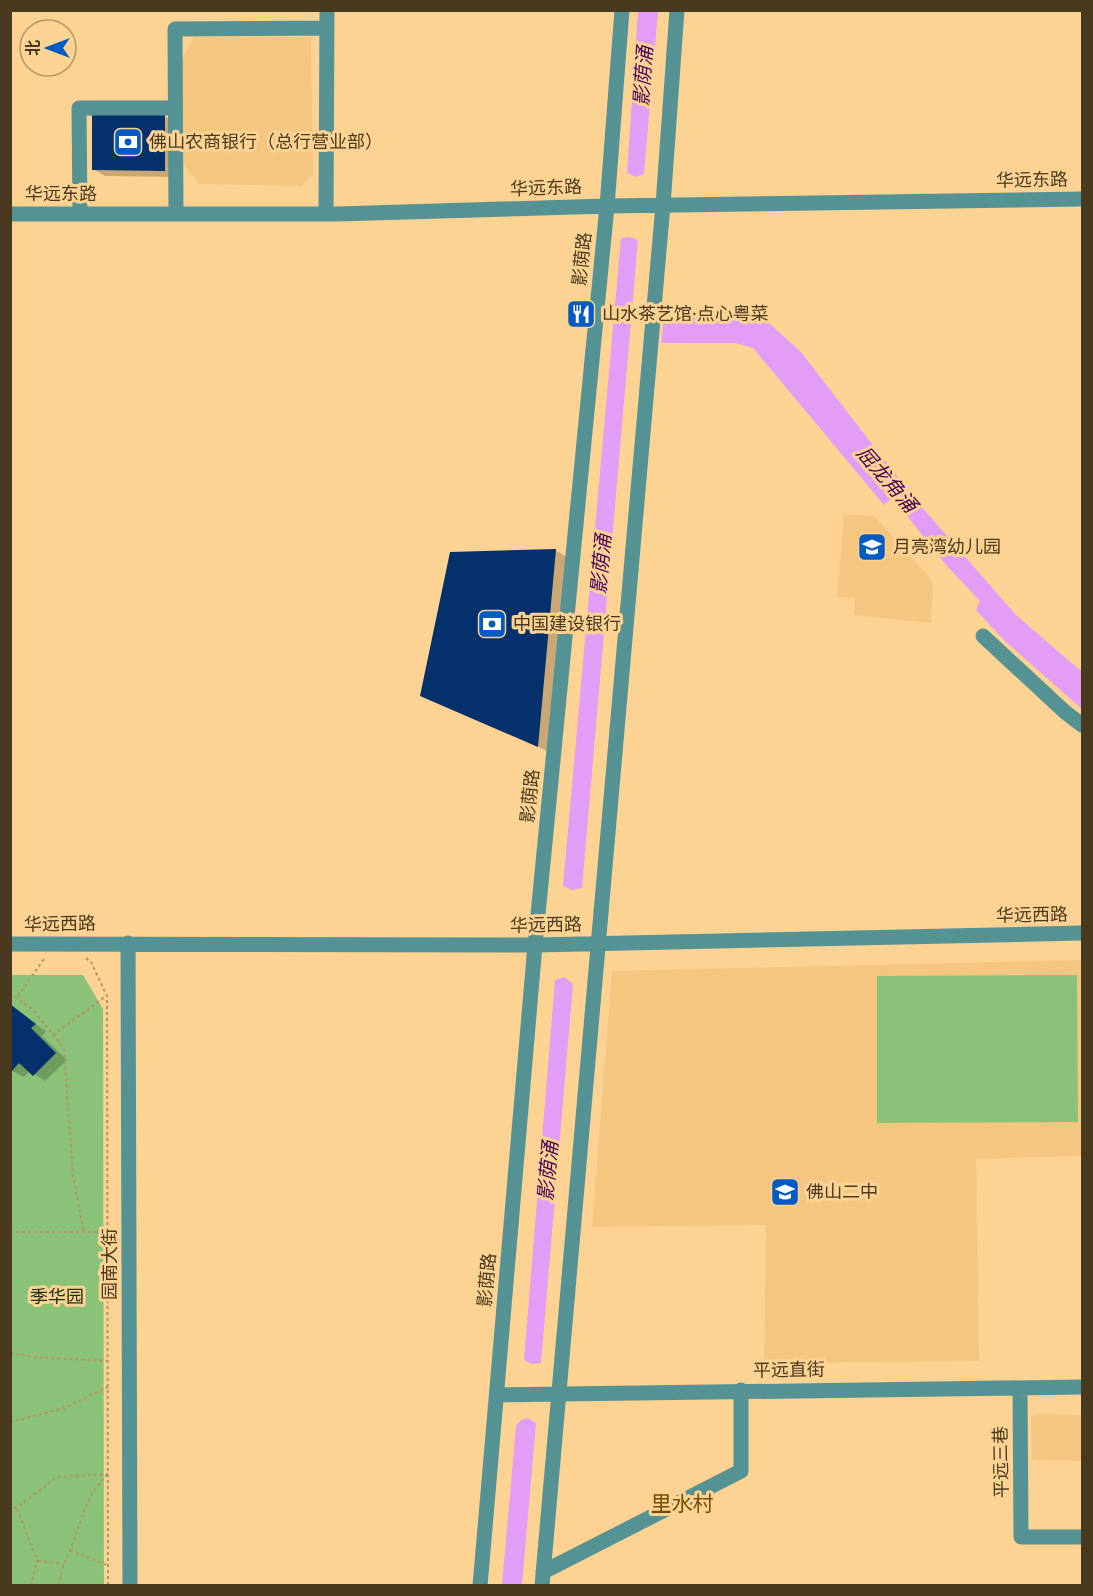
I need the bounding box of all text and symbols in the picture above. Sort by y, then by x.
north arrow [18,18,78,78]
text: 北 [22,40,44,56]
water label: 影荫涌 [627,43,658,107]
bank icon: 佛山农商银行（总行营业部） [112,126,144,158]
place label: 佛山农商银行（总行营业部） [149,129,383,153]
street label: 华远东路 [996,166,1068,192]
street label: 华远东路 [510,174,582,200]
street label: 华远东路 [25,181,97,205]
street label: 影荫路 [566,231,596,287]
restaurant icon: 山水茶艺馆·点心粤菜 [565,298,597,330]
place label: 山水茶艺馆·点心粤菜 [602,301,769,325]
water label: 屈龙角涌 [851,440,925,519]
water label: 影荫涌 [584,531,617,595]
school or university icon: 月亮湾幼儿园 [856,531,888,563]
place label: 月亮湾幼儿园 [893,534,1001,558]
bank icon: 中国建设银行 [476,608,508,640]
place label: 中国建设银行 [513,611,621,635]
street label: 影荫路 [514,768,544,824]
street label: 华远西路 [996,901,1068,927]
street label: 华远西路 [24,910,96,936]
street label: 华远西路 [510,911,582,937]
water label: 影荫涌 [531,1138,564,1202]
school or university icon: 佛山二中 [769,1176,801,1208]
place label: 佛山二中 [806,1179,878,1203]
street label: 园南大街 [97,1228,121,1300]
street label: 影荫路 [472,1252,500,1308]
park label: 季华园 [30,1284,84,1308]
street label: 平远直街 [753,1356,825,1382]
street label: 平远三巷 [987,1426,1013,1498]
district label: 里水村 [651,1489,714,1517]

